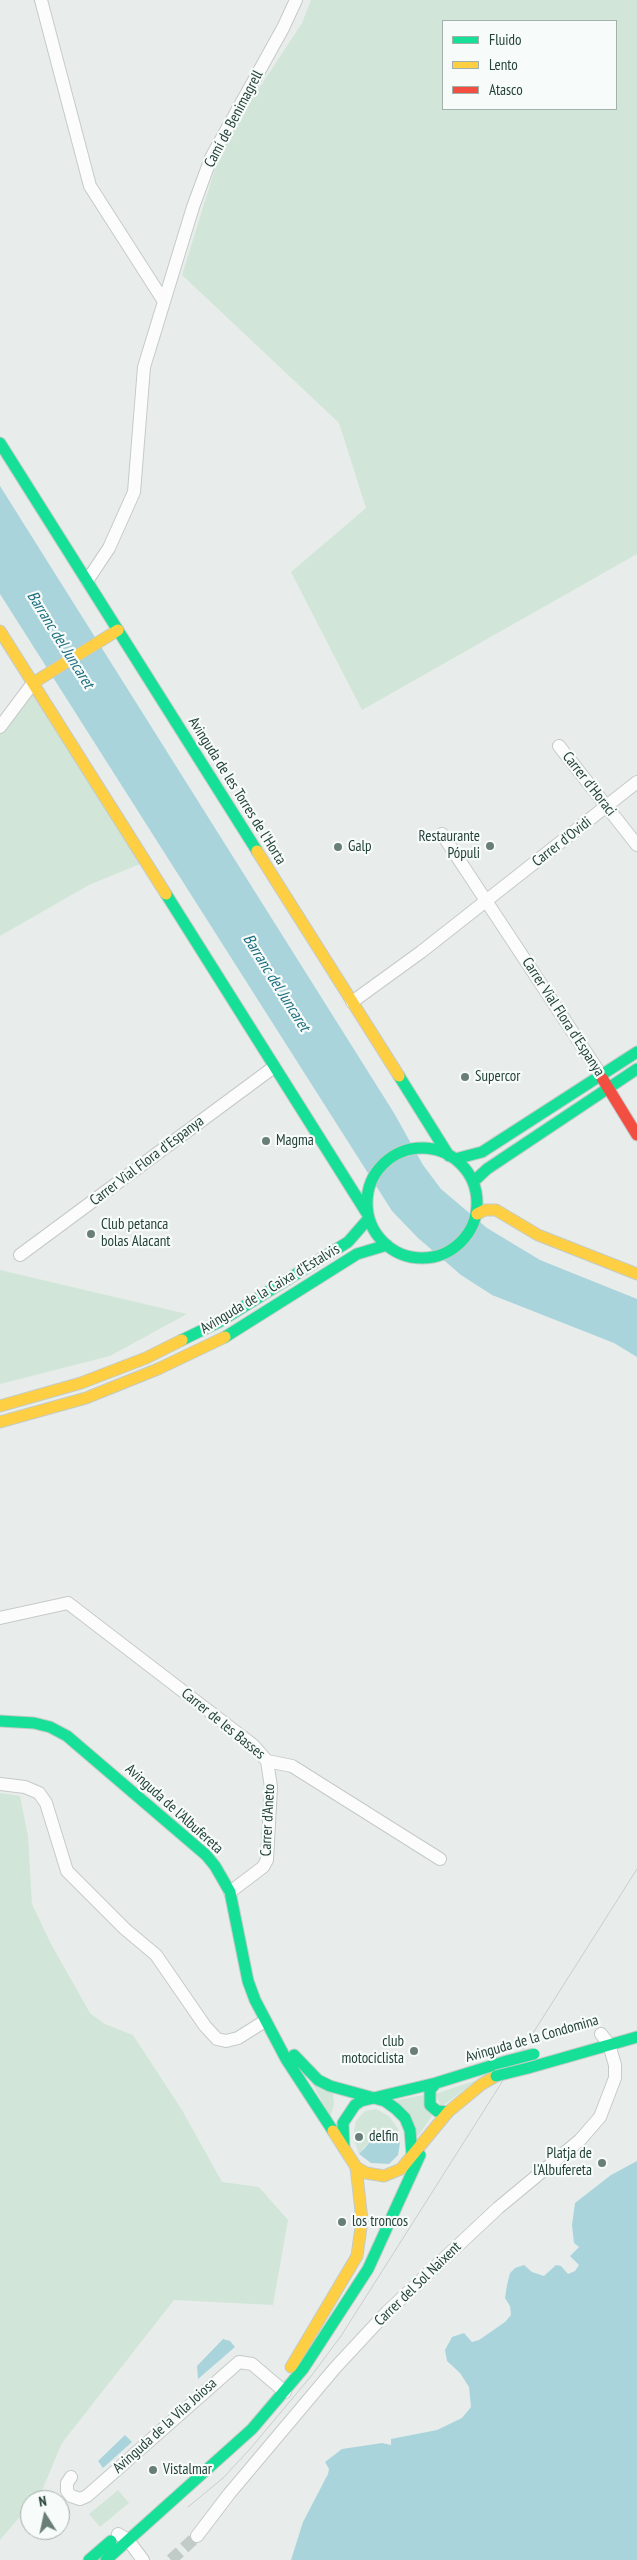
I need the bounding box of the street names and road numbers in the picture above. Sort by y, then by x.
street label: Camí de Benimagrell [201,67,267,171]
street label: Avinguda de les Torres de l'Horta [184,714,290,868]
street label: Carrer d'Horaci [558,748,620,820]
street label: Carrer d'Ovidi [529,813,595,871]
street label: Carrer Vial Flora d'Espanya [518,954,608,1080]
street label: Carrer Vial Flora d'Espanya [86,1112,208,1210]
street label: Avinguda de la Caixa d'Estalvis [197,1240,343,1338]
street label: Carrer de les Basses [177,1685,269,1763]
street label: Avinguda de l'Albufereta [121,1760,227,1858]
street label: Carrer d'Aneto [257,1783,279,1857]
street label: Avinguda de la Condomina [463,2011,601,2067]
street label: Carrer del Sol Naixent [371,2238,465,2330]
street label: Avinguda de la Vila Joiosa [109,2375,221,2477]

